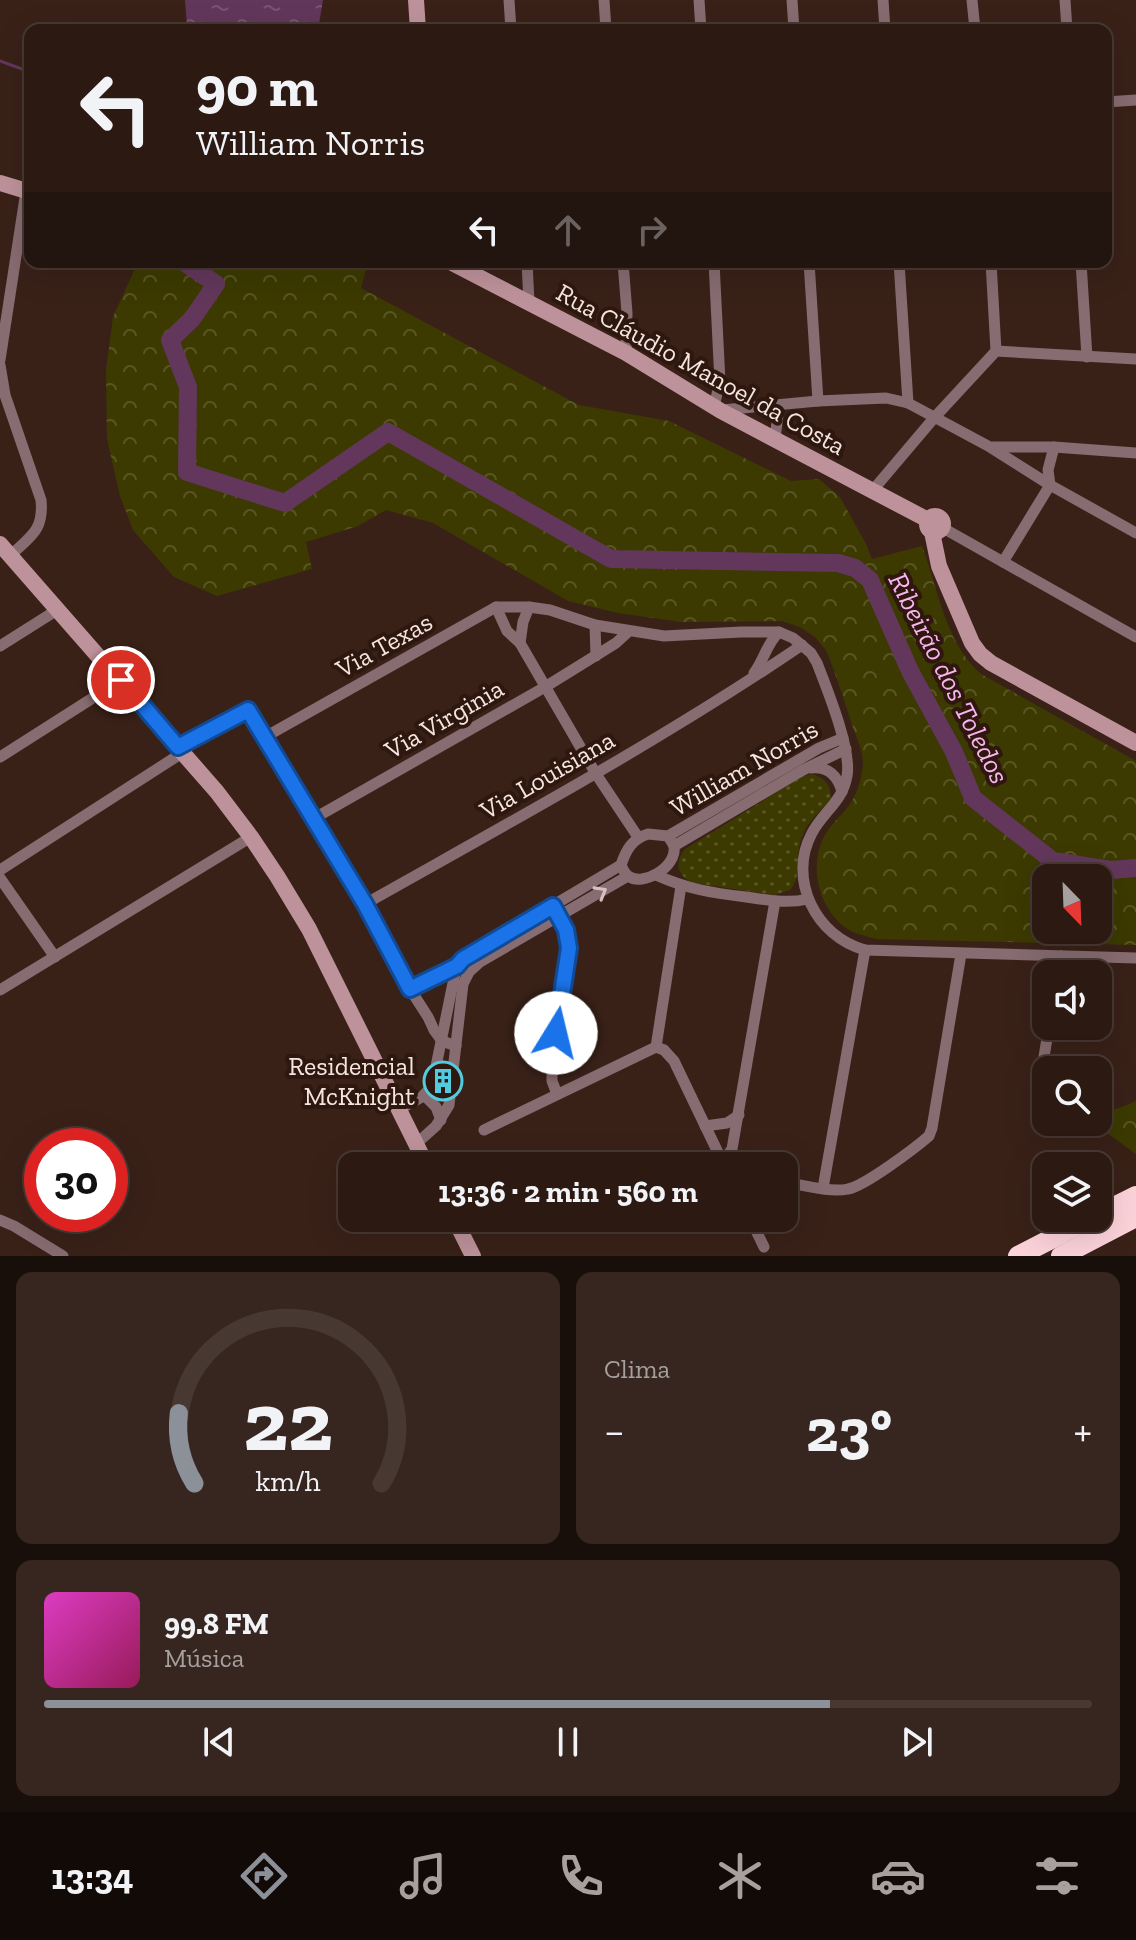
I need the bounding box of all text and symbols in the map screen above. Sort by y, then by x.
text: 90 m [196,53,318,120]
icon: left [64,56,168,160]
text: William Norris [196,121,425,164]
icon: left [462,208,506,252]
icon: ahead [546,208,590,252]
icon: right [630,208,674,252]
street label: Rua Cláudio Manoel da Costa [551,276,852,462]
water label: Ribeirão dos Toledos [881,567,1017,789]
street label: Via Texas [329,605,438,685]
pin [87,646,155,714]
icon: arrive [99,658,143,702]
street label: Via Virginia [378,672,510,766]
street label: William Norris [664,713,824,823]
street label: Via Louisiana [473,723,620,827]
north arrow [1032,864,1112,944]
map controls [1032,864,1112,1232]
one-way arrow [593,886,607,902]
button: sound [1032,960,1112,1040]
position arrow [514,991,598,1075]
place label: Residencial McKnight [288,1050,415,1112]
button: search [1032,1056,1112,1136]
building icon: Residencial McKnight [422,1060,464,1102]
speed limit sign: 30 [24,1128,128,1232]
button: layers [1032,1152,1112,1232]
text: 13:36 · 2 min · 560 m [438,1174,698,1210]
text: Clima [604,1353,670,1385]
text: 22 [243,1371,333,1471]
text: 23° [806,1394,892,1466]
text: − [604,1404,625,1457]
text: + [1073,1404,1092,1457]
text: km/h [255,1464,321,1498]
text: 99.8 FM [164,1606,269,1642]
text: Música [164,1642,244,1674]
icon: previous [197,1720,241,1764]
icon: pause [546,1720,590,1764]
icon: next [895,1720,939,1764]
icon: directions [236,1848,292,1904]
icon: music [395,1848,451,1904]
icon: phone [553,1848,609,1904]
icon: climate [712,1848,768,1904]
icon: car [870,1848,926,1904]
icon: filters [1029,1848,1085,1904]
text: 13:34 [51,1855,134,1898]

